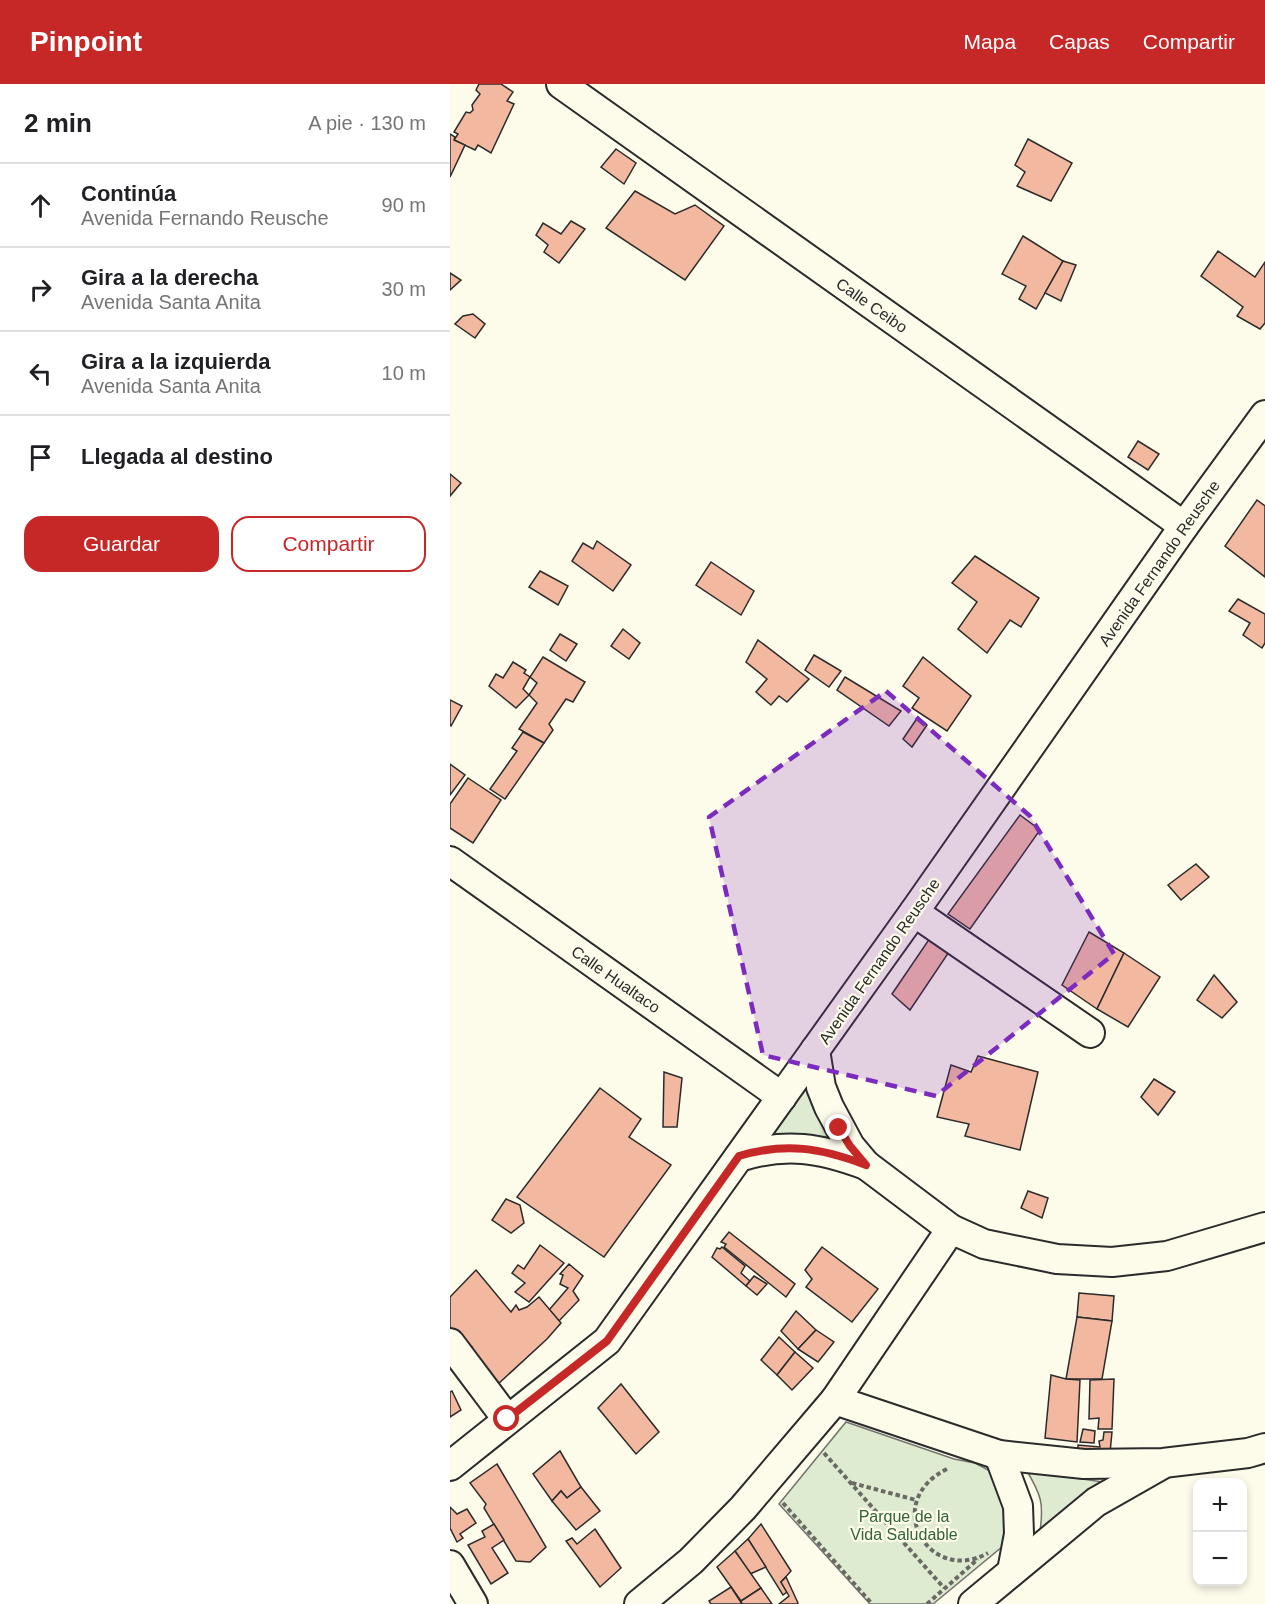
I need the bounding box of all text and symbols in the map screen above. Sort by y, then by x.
text: Pinpoint [30,26,142,57]
text: Mapa [964,30,1016,53]
text: Capas [1049,30,1110,53]
text: Compartir [1143,30,1235,53]
text: 2 min [24,108,92,138]
text: A pie · 130 m [308,112,426,134]
text: Continúa [81,181,176,206]
icon: ahead [24,189,57,222]
text: 90 m [382,194,426,216]
text: Avenida Fernando Reusche [81,207,329,229]
text: Gira a la derecha [81,265,258,290]
icon: right [24,273,57,306]
street label: Calle Ceibo [833,275,911,336]
text: 30 m [382,278,426,300]
text: Avenida Santa Anita [81,291,261,313]
text: Gira a la izquierda [81,349,271,374]
icon: left [24,357,57,390]
text: 10 m [382,362,426,384]
text: Avenida Santa Anita [81,375,261,397]
icon: arrive [24,441,57,474]
text: Llegada al destino [81,444,273,469]
street label: Avenida Fernando Reusche [1096,477,1223,649]
button: Guardar [24,516,219,572]
button: Compartir [231,516,426,572]
street label: Avenida Fernando Reusche [816,875,943,1047]
street label: Calle Hualtaco [568,943,663,1016]
route end [825,1114,851,1140]
route start [493,1405,519,1431]
map controls [1193,1478,1247,1586]
button: + [1193,1478,1247,1532]
park label: Parque de la Vida Saludable [850,1508,958,1543]
button: − [1193,1532,1247,1586]

